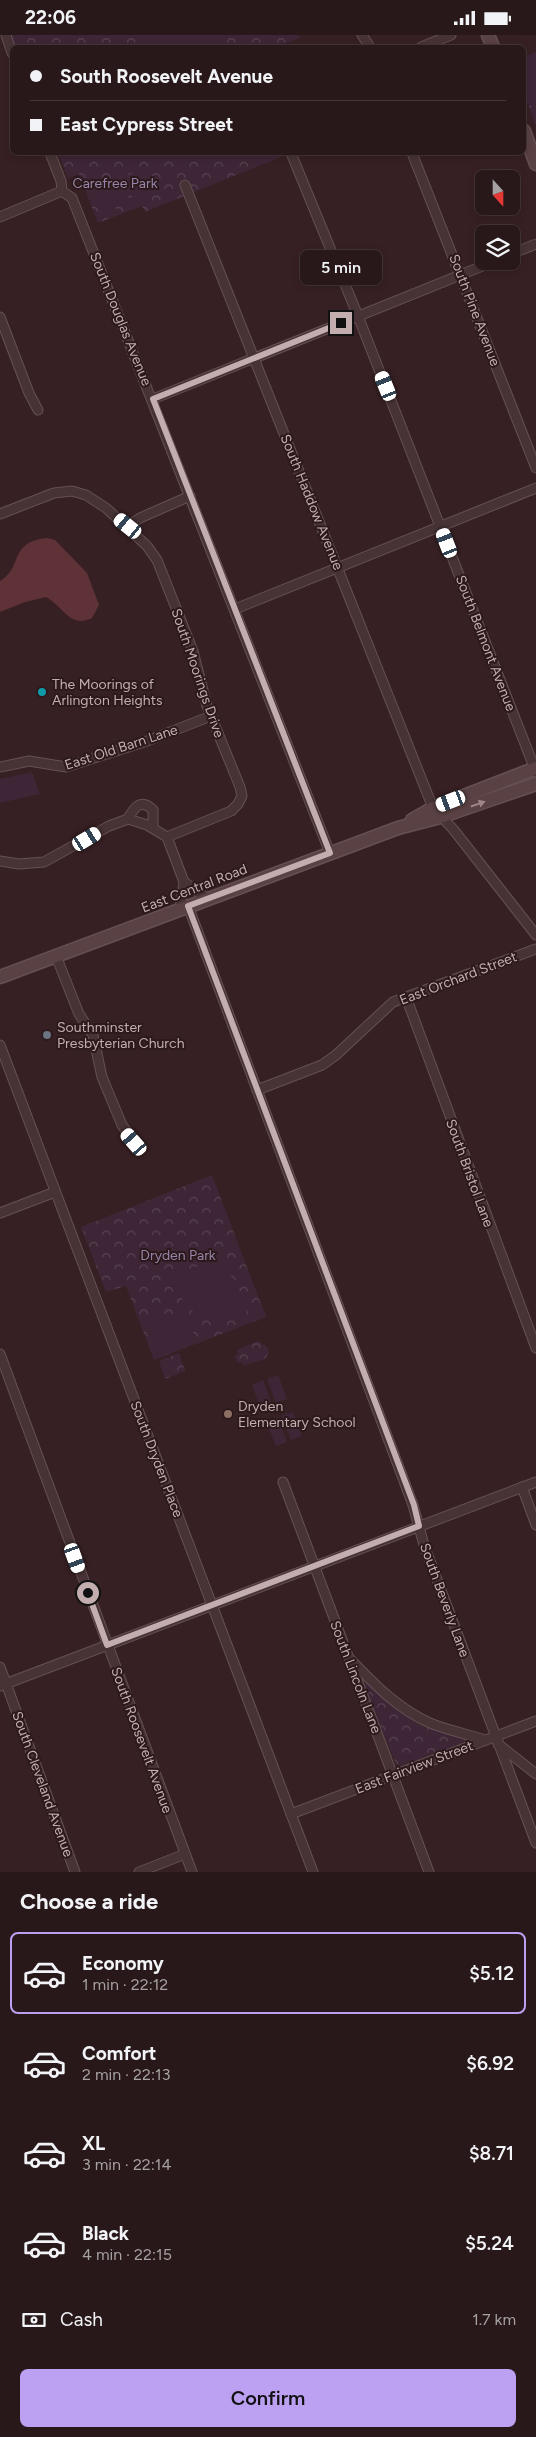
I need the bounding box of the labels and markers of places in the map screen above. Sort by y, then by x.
place label: The Moorings of Arlington Heights [52,676,162,709]
marker: The Moorings of Arlington Heights [36,686,48,698]
place label: Southminster Presbyterian Church [57,1019,185,1052]
marker: Southminster Presbyterian Church [41,1029,53,1041]
place label: Dryden Elementary School [238,1398,356,1431]
marker: Dryden Elementary School [222,1408,234,1420]

